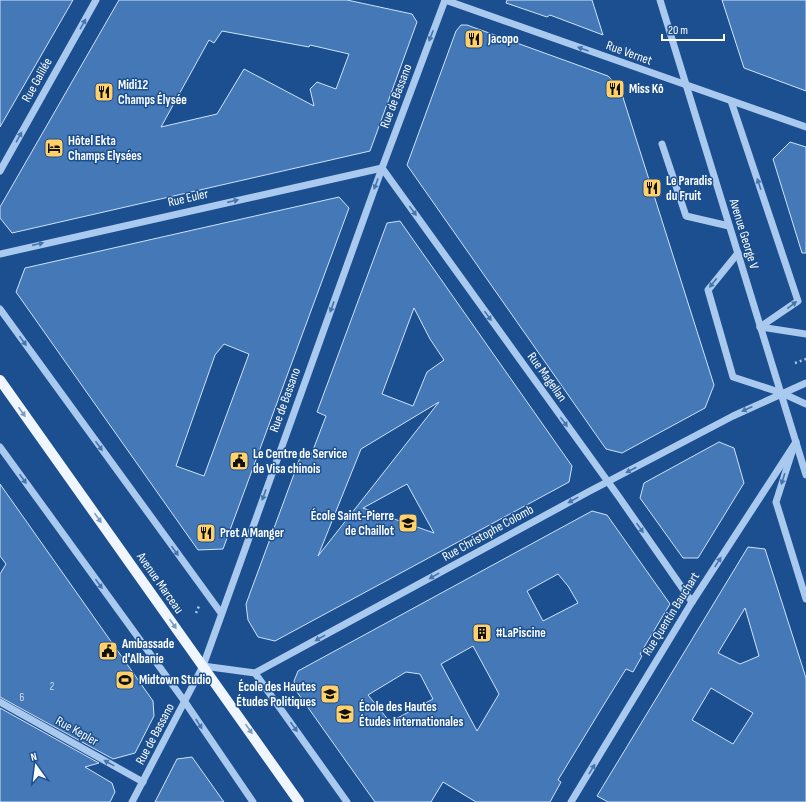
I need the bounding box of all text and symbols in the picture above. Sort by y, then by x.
scale bar [662,16,724,42]
one-way arrow [79,18,86,30]
text: 20 m [668,23,688,38]
restaurant icon: Jacopo [463,28,485,50]
one-way arrow [428,31,434,43]
place label: Jacopo [487,31,519,47]
street label: Rue Vernet [604,37,654,69]
one-way arrow [576,46,588,52]
street label: Rue Galilée [18,55,56,105]
street label: Rue de Bassano [376,62,416,130]
place label: Midi12 Champs Élysée [118,77,187,108]
restaurant icon: Miss Kō [604,78,626,100]
restaurant icon: Midi12 Champs Élysée [93,81,115,103]
place label: Miss Kō [629,81,664,97]
one-way arrow [16,131,22,143]
place label: Hôtel Ekta Champs Elysées [68,133,142,164]
hotel icon: Hôtel Ekta Champs Elysées [43,137,65,159]
place label: Le Paradis du Fruit [666,173,712,204]
restaurant icon: Le Paradis du Fruit [641,177,663,199]
one-way arrow [755,178,761,190]
one-way arrow [372,179,378,191]
street label: Rue Euler [166,186,210,210]
street label: Avenue George V [725,196,762,271]
one-way arrow [227,197,239,203]
one-way arrow [408,205,417,216]
one-way arrow [32,241,44,247]
one-way arrow [709,278,718,289]
one-way arrow [328,301,334,313]
one-way arrow [787,301,798,309]
one-way arrow [484,311,492,322]
one-way arrow [19,335,27,346]
street label: Rue Magellan [524,349,570,405]
street label: Rue de Bassano [266,366,304,434]
one-way arrow [18,406,26,417]
one-way arrow [741,406,752,412]
one-way arrow [560,417,568,427]
one-way arrow [95,441,103,451]
place label: Le Centre de Service de Visa chinois [253,446,348,477]
public building icon: Le Centre de Service de Visa chinois [228,450,250,472]
one-way arrow [626,466,637,473]
one-way arrow [19,473,27,484]
one-way arrow [780,474,786,486]
one-way arrow [260,489,266,501]
one-way arrow [567,497,579,504]
street label: Rue Christophe Colomb [439,501,537,565]
place label: École Saint-Pierre de Chaillot [311,508,395,539]
one-way arrow [94,512,102,523]
school or university icon: École Saint-Pierre de Chaillot [397,512,419,534]
restaurant icon: Pret A Manger [195,522,217,544]
one-way arrow [636,522,644,533]
place label: Pret A Manger [220,525,284,541]
one-way arrow [171,546,179,556]
street label: Avenue Marceau [133,549,187,617]
one-way arrow [714,557,722,567]
street label: Rue Quentin Bauchart [639,569,703,659]
one-way arrow [428,572,440,579]
one-way arrow [95,579,103,589]
one-way arrow [169,618,177,629]
building icon: #LaPiscine [471,622,493,644]
place label: #LaPiscine [496,625,546,641]
one-way arrow [314,635,326,641]
place label: Ambassade d'Albanie [121,636,175,667]
public building icon: Ambassade d'Albanie [97,640,119,662]
sports icon: Midtown Studio [114,669,136,691]
place label: Midtown Studio [139,672,211,688]
place label: École des Hautes Études Politiques [236,679,316,710]
house number: 2 [50,680,55,693]
school or university icon: École des Hautes Études Politiques [319,683,341,705]
house number: 6 [20,691,25,704]
place label: École des Hautes Études Internationales [359,699,463,730]
street label: Rue de Bassano [132,700,178,768]
school or university icon: École des Hautes Études Internationales [334,703,356,725]
street label: Rue Kepler [53,713,101,749]
one-way arrow [195,719,203,729]
one-way arrow [290,722,298,733]
one-way arrow [245,724,253,735]
north arrow [16,746,56,786]
text: N [29,750,38,764]
one-way arrow [103,759,115,766]
one-way arrow [588,763,595,775]

